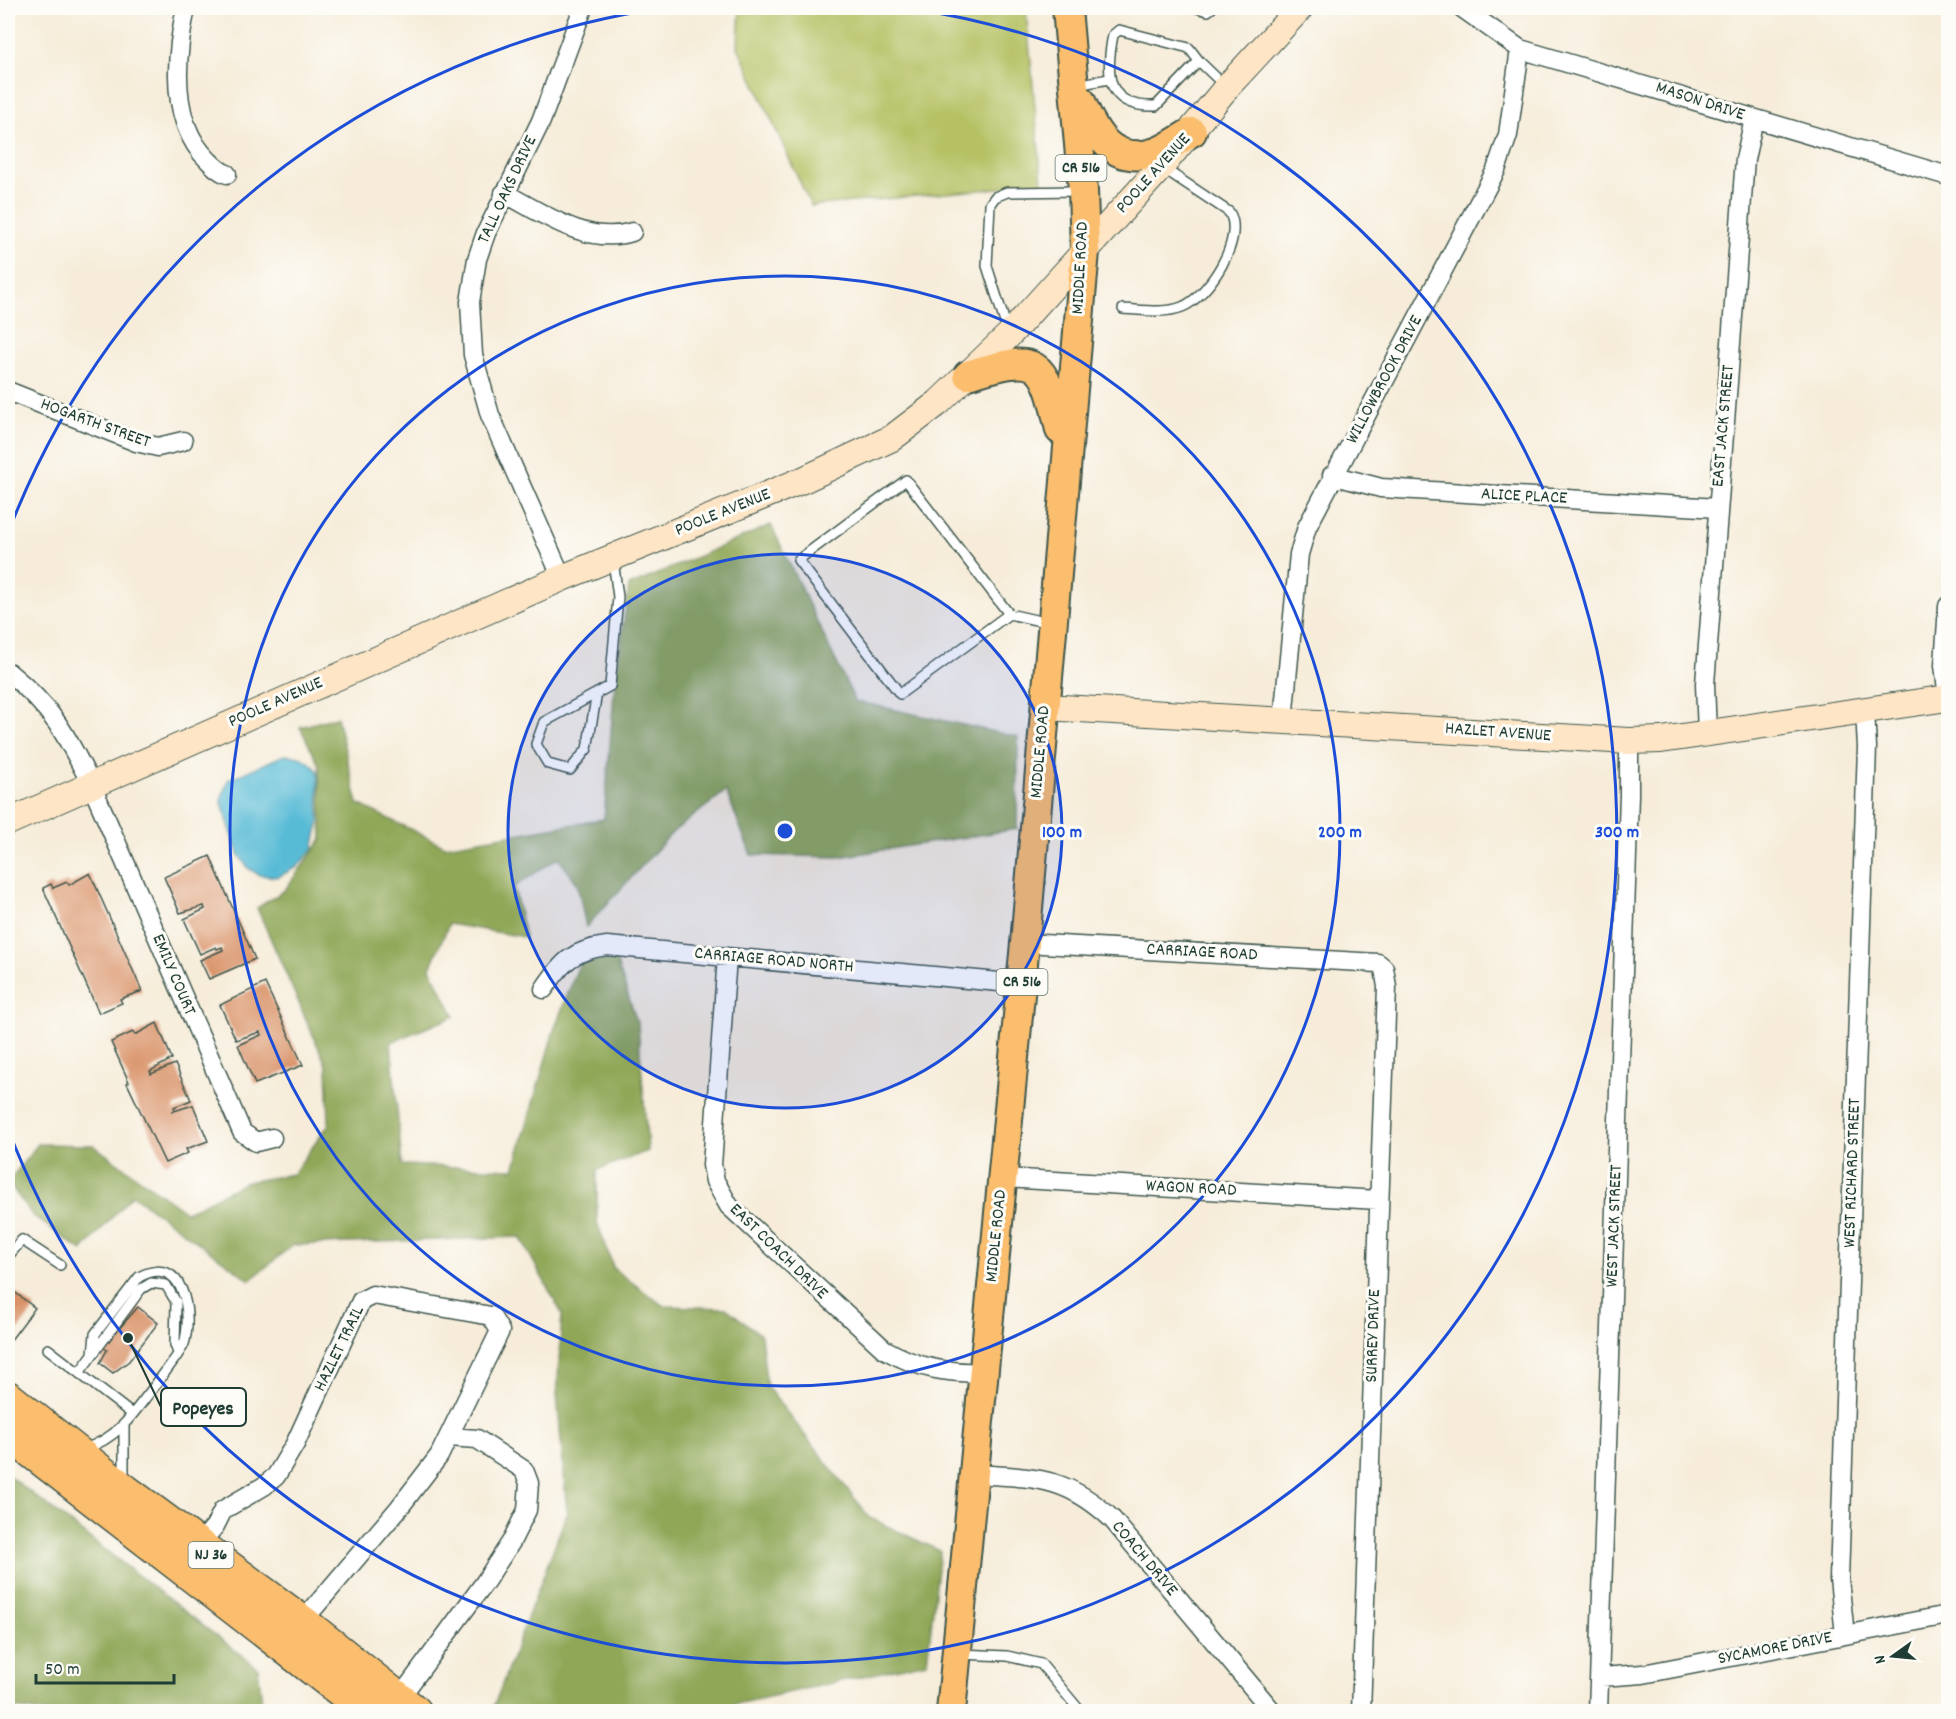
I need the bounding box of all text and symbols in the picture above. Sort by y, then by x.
street label: MASON DRIVE [1652,76,1748,128]
street label: POOLE AVENUE [1111,128,1197,220]
street label: TALL OAKS DRIVE [472,132,544,248]
road number: CR 516 [1056,155,1106,181]
street label: MIDDLE ROAD [1066,221,1096,315]
street label: WILLOWBROOK DRIVE [1341,311,1429,449]
street label: EAST JACK STREET [1706,364,1742,488]
street label: HOGARTH STREET [37,393,153,455]
street label: ALICE PLACE [1480,482,1568,512]
street label: POOLE AVENUE [672,483,774,543]
street label: POOLE AVENUE [225,671,327,735]
street label: MIDDLE ROAD [1025,705,1057,799]
street label: HAZLET AVENUE [1444,717,1552,749]
centre of rings [775,821,795,841]
text: 100 m [1042,821,1082,846]
text: 200 m [1318,821,1362,846]
text: 300 m [1595,821,1639,846]
street label: EMILY COURT [145,930,201,1020]
street label: CARRIAGE ROAD [1146,938,1258,968]
street label: CARRIAGE ROAD NORTH [693,942,855,980]
road number: CR 516 [996,969,1048,995]
street label: WEST RICHARD STREET [1838,1098,1868,1248]
street label: WEST JACK STREET [1600,1164,1630,1288]
street label: WAGON ROAD [1145,1174,1237,1204]
street label: MIDDLE ROAD [980,1189,1014,1283]
street label: EAST COACH DRIVE [723,1198,833,1306]
street label: SURREY DRIVE [1360,1289,1388,1383]
street label: HAZLET TRAIL [308,1301,372,1396]
callout: Popeyes [161,1388,246,1426]
text: Popeyes [172,1396,234,1424]
street label: COACH DRIVE [1105,1516,1183,1602]
road number: NJ 36 [188,1542,234,1568]
street label: SYCAMORE DRIVE [1716,1626,1834,1672]
north arrow [1863,1626,1923,1686]
scale bar [36,1647,174,1685]
text: N [1869,1652,1893,1666]
text: 50 m [45,1658,80,1683]

